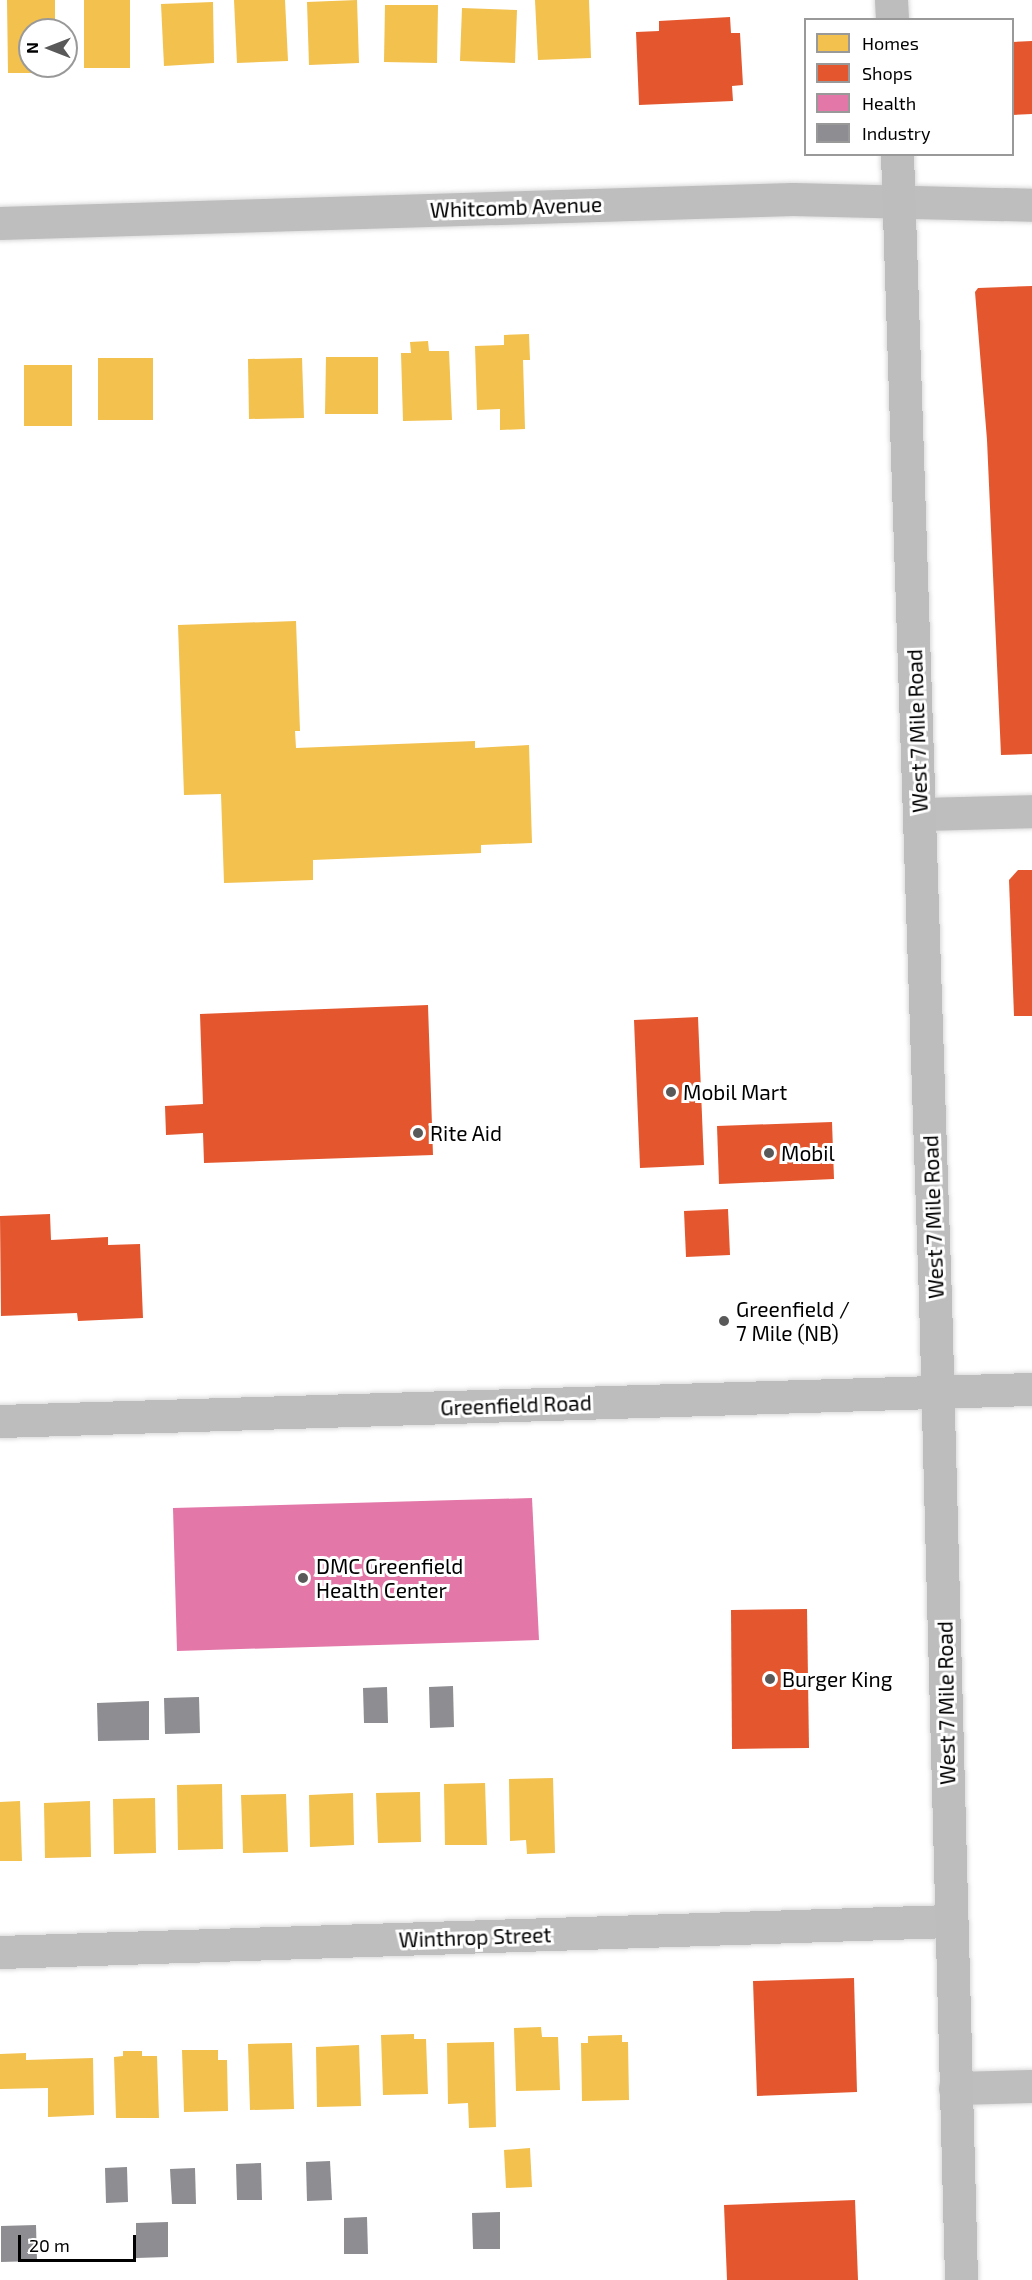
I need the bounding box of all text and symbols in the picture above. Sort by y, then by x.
north arrow [18,18,78,78]
legend [804,18,1014,156]
text: Homes [862,32,919,54]
text: N [22,42,41,54]
text: Shops [862,62,912,84]
text: Health [862,92,916,114]
text: Industry [862,122,931,144]
street label: Whitcomb Avenue [429,191,603,223]
street label: West 7 Mile Road [902,649,932,813]
place label: Mobil Mart [683,1079,788,1105]
marker: Mobil Mart [664,1085,678,1099]
place label: Rite Aid [430,1120,502,1146]
marker: Rite Aid [411,1126,425,1140]
street label: West 7 Mile Road [918,1135,948,1299]
place label: Mobil [781,1140,835,1166]
marker: Mobil [762,1146,776,1160]
place label: Greenfield / 7 Mile (NB) [736,1296,850,1346]
marker: Greenfield / 7 Mile (NB) [717,1314,731,1328]
street label: Greenfield Road [440,1390,592,1420]
place label: DMC Greenfield Health Center [316,1553,463,1603]
marker: DMC Greenfield Health Center [294,1569,312,1587]
street label: West 7 Mile Road [932,1621,960,1785]
place label: Burger King [782,1666,893,1692]
marker: Burger King [763,1672,777,1686]
street label: Winthrop Street [398,1922,552,1952]
scale bar [21,2223,140,2261]
text: 20 m [29,2234,70,2256]

